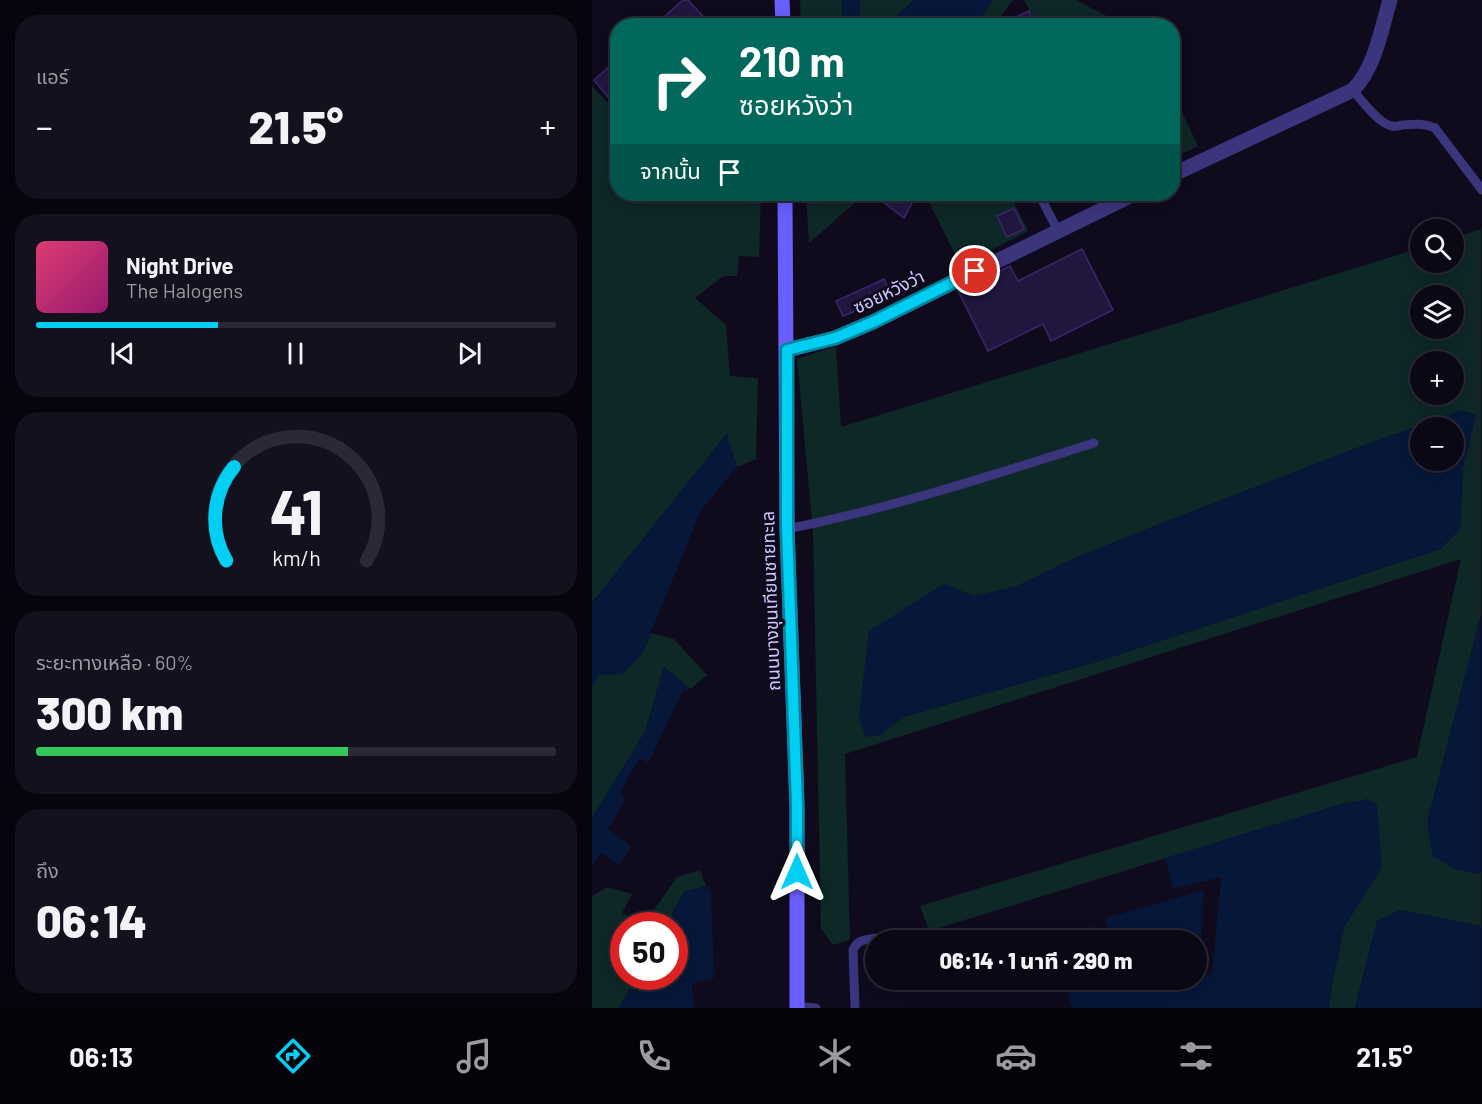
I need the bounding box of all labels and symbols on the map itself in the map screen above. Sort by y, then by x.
pin [949,245,1000,296]
street label: ซอยหวังว่า [849,264,928,318]
street label: ถนนบางขุนเทียนชายทะเล [756,511,785,691]
position arrow [765,840,829,904]
speed limit sign: 50 [610,912,688,990]

